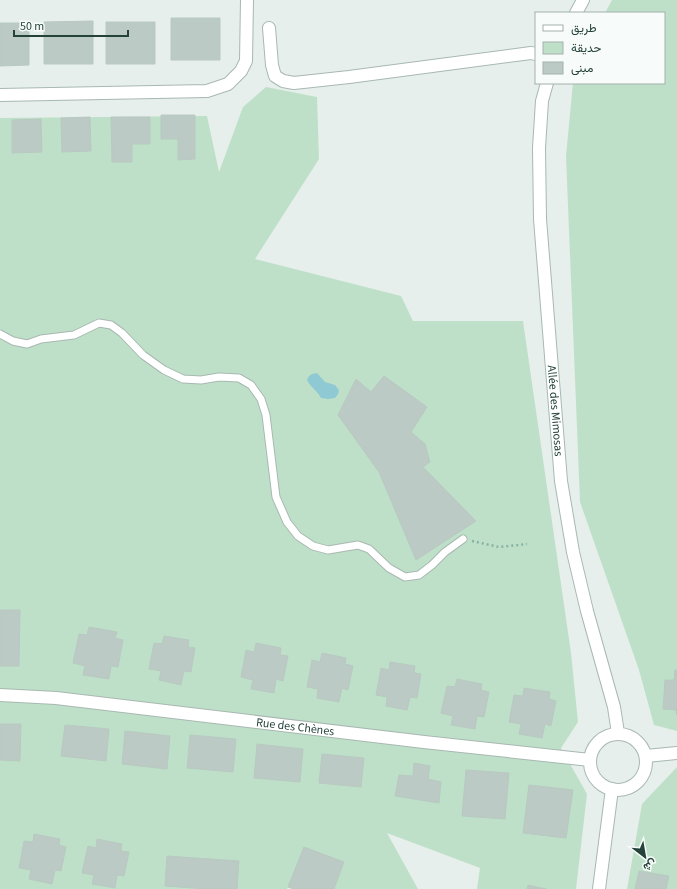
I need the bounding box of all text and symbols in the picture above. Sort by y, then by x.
scale bar [14,12,128,38]
legend [535,12,665,84]
text: 50 m [20,18,44,35]
text: طريق [571,20,597,37]
text: حديقة [571,40,601,57]
text: مبنى [571,60,593,77]
street label: Allée des Mimosas [543,364,567,457]
street label: Rue des Chènes [255,714,335,740]
north arrow [625,837,665,877]
text: ش [640,855,659,875]

